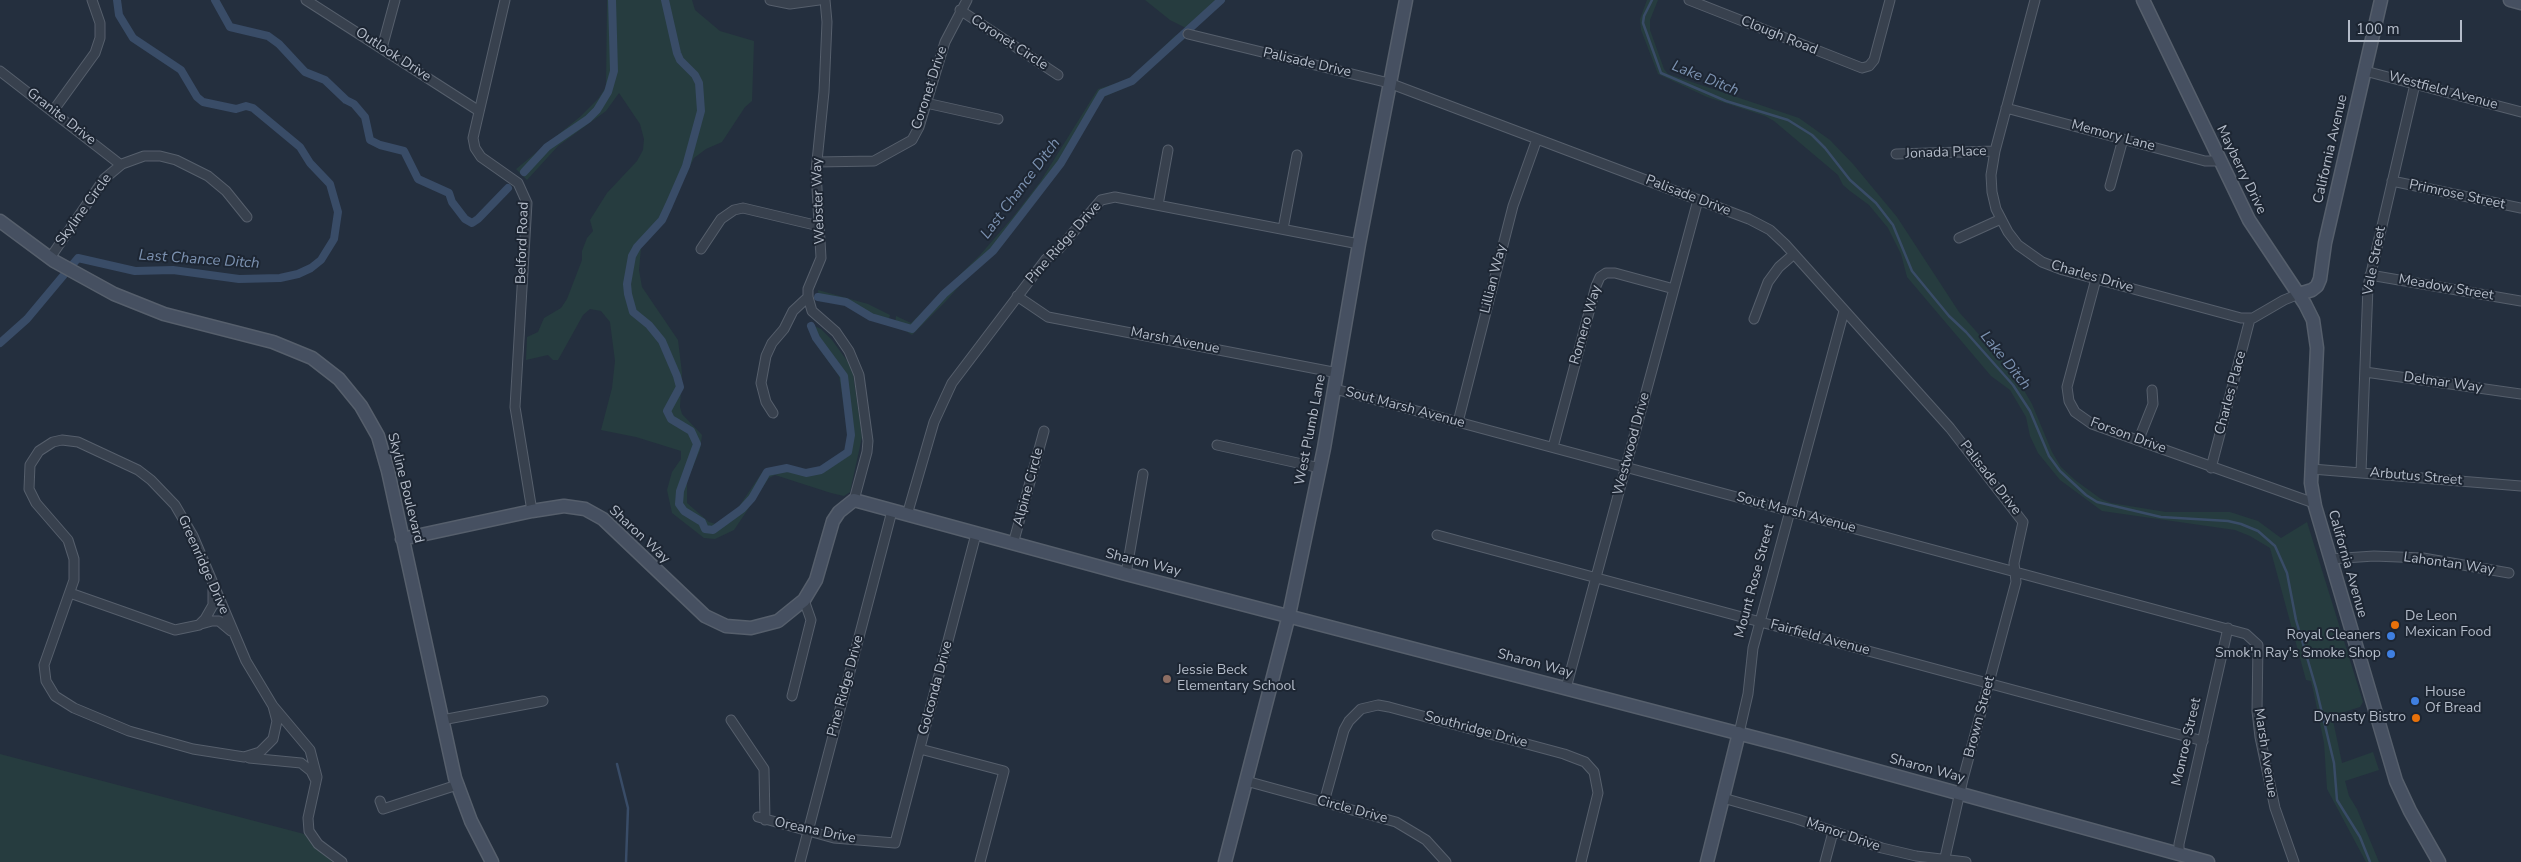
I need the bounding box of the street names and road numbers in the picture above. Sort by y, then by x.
street label: Coronet Circle [967,12,1051,74]
street label: Clough Road [1738,13,1820,59]
street label: Outlook Drive [352,24,434,86]
street label: Coronet Drive [909,44,951,132]
street label: Palisade Drive [1261,45,1353,81]
street label: Westfield Avenue [2387,68,2499,114]
street label: Granite Drive [23,85,99,149]
street label: California Avenue [2310,93,2352,205]
street label: Memory Lane [2069,117,2157,155]
street label: Mayberry Drive [2212,123,2270,217]
street label: Jonada Place [1905,143,1987,163]
street label: Webster Way [809,157,829,245]
street label: Skyline Circle [52,171,116,249]
street label: Palisade Drive [1643,172,1733,220]
street label: Primrose Street [2407,177,2507,213]
street label: Pine Ridge Drive [1023,199,1105,287]
street label: Belford Road [513,202,533,284]
street label: Vale Street [2360,225,2390,297]
street label: Lillian Way [1477,243,1511,315]
street label: Charles Drive [2049,257,2135,297]
street label: Meadow Street [2397,271,2495,305]
street label: Romero Way [1567,283,1605,367]
street label: Marsh Avenue [1129,324,1221,358]
street label: Charles Place [2212,349,2250,437]
street label: Delmar Way [2403,369,2483,397]
street label: West Plumb Lane [1292,373,1330,487]
street label: Sout Marsh Avenue [1343,384,1467,432]
street label: Westwood Drive [1610,391,1654,497]
street label: Forson Drive [2088,415,2168,457]
street label: Skyline Boulevard [383,431,427,545]
street label: Palisade Drive [1956,437,2024,519]
street label: Alpine Circle [1010,446,1048,528]
street label: Arbutus Street [2369,465,2463,489]
street label: Sout Marsh Avenue [1734,489,1858,537]
street label: Sharon Way [605,502,673,568]
street label: California Avenue [2324,508,2370,620]
street label: Greenridge Drive [174,513,232,617]
street label: Mount Rose Street [1732,522,1778,640]
street label: Sharon Way [1103,545,1183,581]
street label: Lahontan Way [2402,549,2496,579]
street label: Fairfield Avenue [1768,617,1872,659]
street label: Pine Ridge Drive [824,633,868,739]
street label: Golconda Drive [915,639,957,737]
street label: Sharon Way [1495,646,1575,682]
street label: Brown Street [1961,674,1999,760]
street label: Monroe Street [2169,696,2205,788]
street label: Marsh Avenue [2250,707,2280,799]
street label: Southridge Drive [1423,708,1529,752]
street label: Sharon Way [1887,751,1967,787]
street label: Circle Drive [1315,793,1389,827]
street label: Oreana Drive [773,814,857,848]
street label: Manor Drive [1804,815,1882,855]

